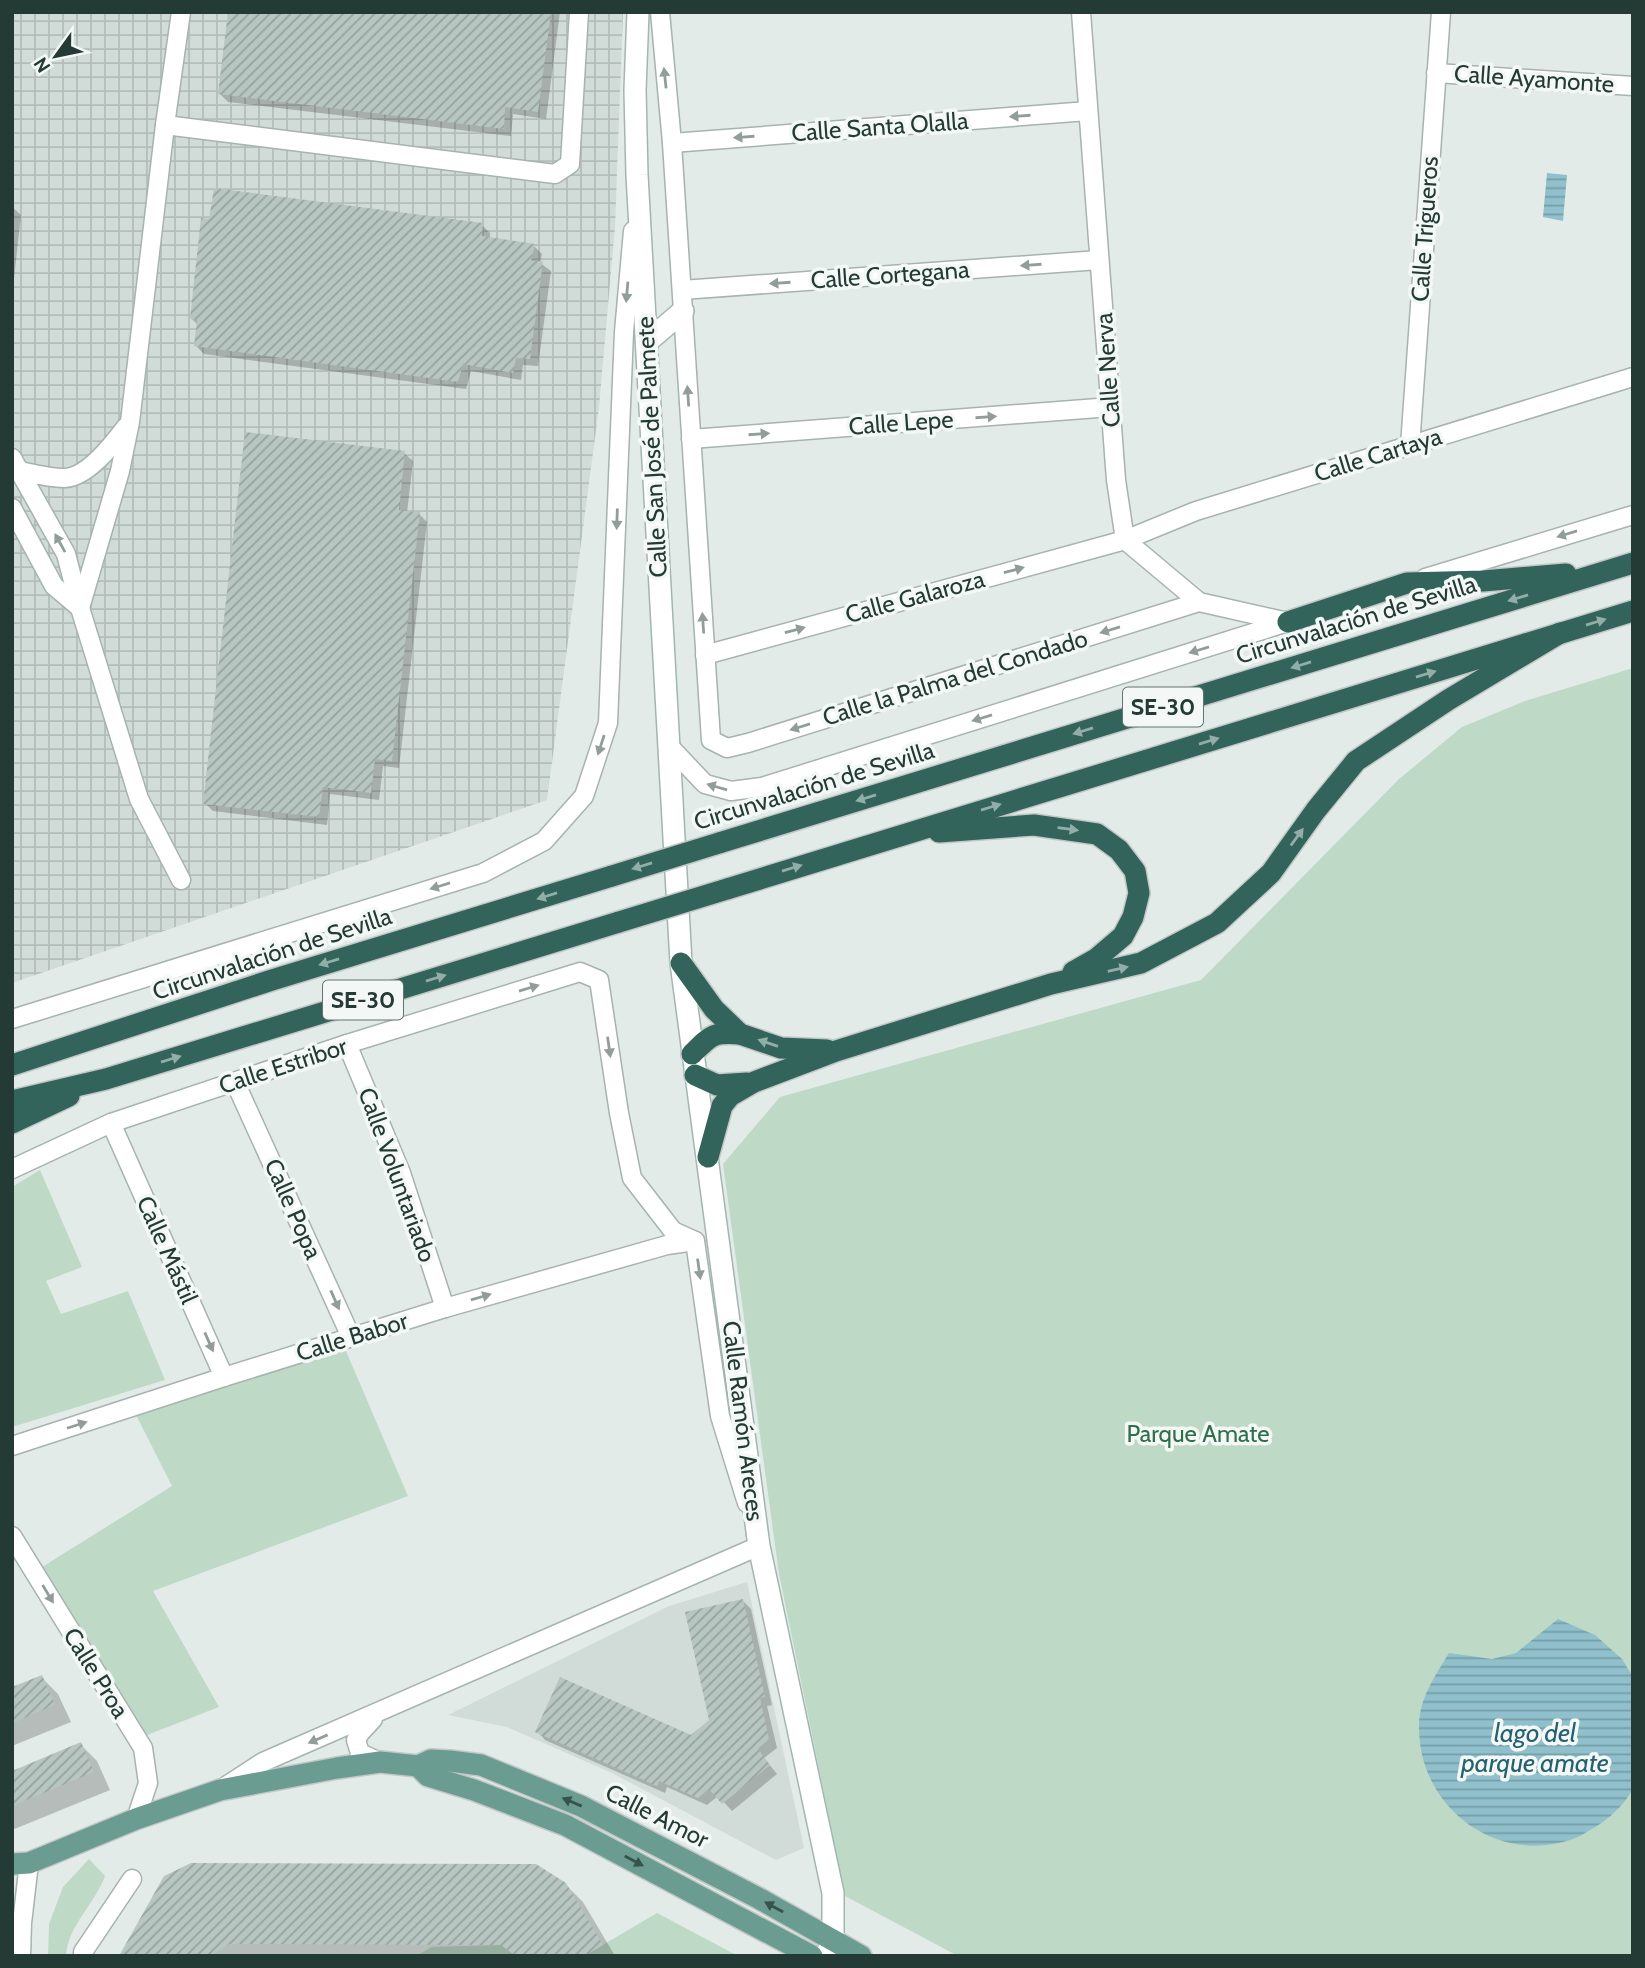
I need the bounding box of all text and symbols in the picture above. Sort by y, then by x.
north arrow [21,21,91,91]
text: N [29,53,55,77]
street label: Calle Ayamonte [1453,58,1615,99]
one-way arrow [660,66,671,88]
street label: Calle Santa Olalla [790,106,970,147]
one-way arrow [1008,111,1030,122]
one-way arrow [733,132,755,143]
street label: Calle Trigueros [1405,155,1444,303]
street label: Calle Cortegana [810,254,971,295]
one-way arrow [1020,260,1042,271]
one-way arrow [769,278,791,289]
one-way arrow [621,281,632,303]
street label: Calle Nerva [1089,311,1126,428]
street label: Calle San José de Palmete [630,316,673,578]
one-way arrow [682,384,693,406]
street label: Calle Lepe [848,404,954,441]
one-way arrow [975,411,997,422]
street label: Calle Cartaya [1311,421,1446,488]
one-way arrow [748,428,770,439]
one-way arrow [612,508,623,530]
one-way arrow [1557,530,1578,540]
one-way arrow [54,534,66,553]
street label: Calle Galaroza [842,564,988,629]
one-way arrow [1003,564,1025,575]
street label: Circunvalación de Sevilla [1232,569,1480,670]
one-way arrow [1507,594,1528,604]
one-way arrow [697,611,708,633]
one-way arrow [1586,617,1607,627]
street label: Calle la Palma del Condado [819,623,1091,732]
one-way arrow [784,624,806,635]
one-way arrow [1100,625,1121,635]
one-way arrow [1188,645,1209,655]
one-way arrow [1290,660,1311,670]
one-way arrow [1416,669,1437,679]
road number: SE-30 [1123,688,1203,726]
one-way arrow [971,713,992,724]
one-way arrow [789,722,810,732]
one-way arrow [1072,727,1093,737]
one-way arrow [595,735,606,756]
street label: Circunvalación de Sevilla [690,735,938,836]
one-way arrow [1199,735,1220,745]
one-way arrow [706,782,727,792]
one-way arrow [855,793,876,804]
one-way arrow [981,801,1002,811]
one-way arrow [1057,824,1079,835]
one-way arrow [1290,828,1304,846]
one-way arrow [631,862,652,872]
one-way arrow [782,863,803,873]
one-way arrow [430,881,451,891]
one-way arrow [536,891,557,901]
street label: Circunvalación de Sevilla [149,901,396,1006]
one-way arrow [319,958,340,968]
one-way arrow [1107,963,1129,974]
one-way arrow [425,972,446,982]
road number: SE-30 [323,981,403,1020]
one-way arrow [519,982,540,992]
street label: Calle Estribor [215,1031,351,1100]
one-way arrow [604,1036,615,1058]
one-way arrow [758,1037,779,1048]
one-way arrow [161,1053,182,1063]
street label: Calle Voluntariado [352,1084,442,1266]
street label: Calle Popa [259,1154,329,1264]
street label: Calle Mástil [131,1191,204,1308]
one-way arrow [693,1258,704,1280]
one-way arrow [329,1290,340,1310]
one-way arrow [471,1292,492,1302]
street label: Calle Babor [293,1306,412,1367]
street label: Calle Ramón Areces [717,1319,770,1523]
one-way arrow [203,1332,215,1352]
one-way arrow [67,1419,88,1430]
park label: Parque Amate [1126,1419,1270,1448]
one-way arrow [42,1585,54,1604]
street label: Calle Proa [57,1622,136,1724]
water label: lago del parque amate [1460,1717,1609,1779]
one-way arrow [308,1733,328,1745]
street label: Calle Amor [601,1777,714,1854]
one-way arrow [561,1796,582,1807]
one-way arrow [624,1855,644,1867]
one-way arrow [764,1901,783,1913]

